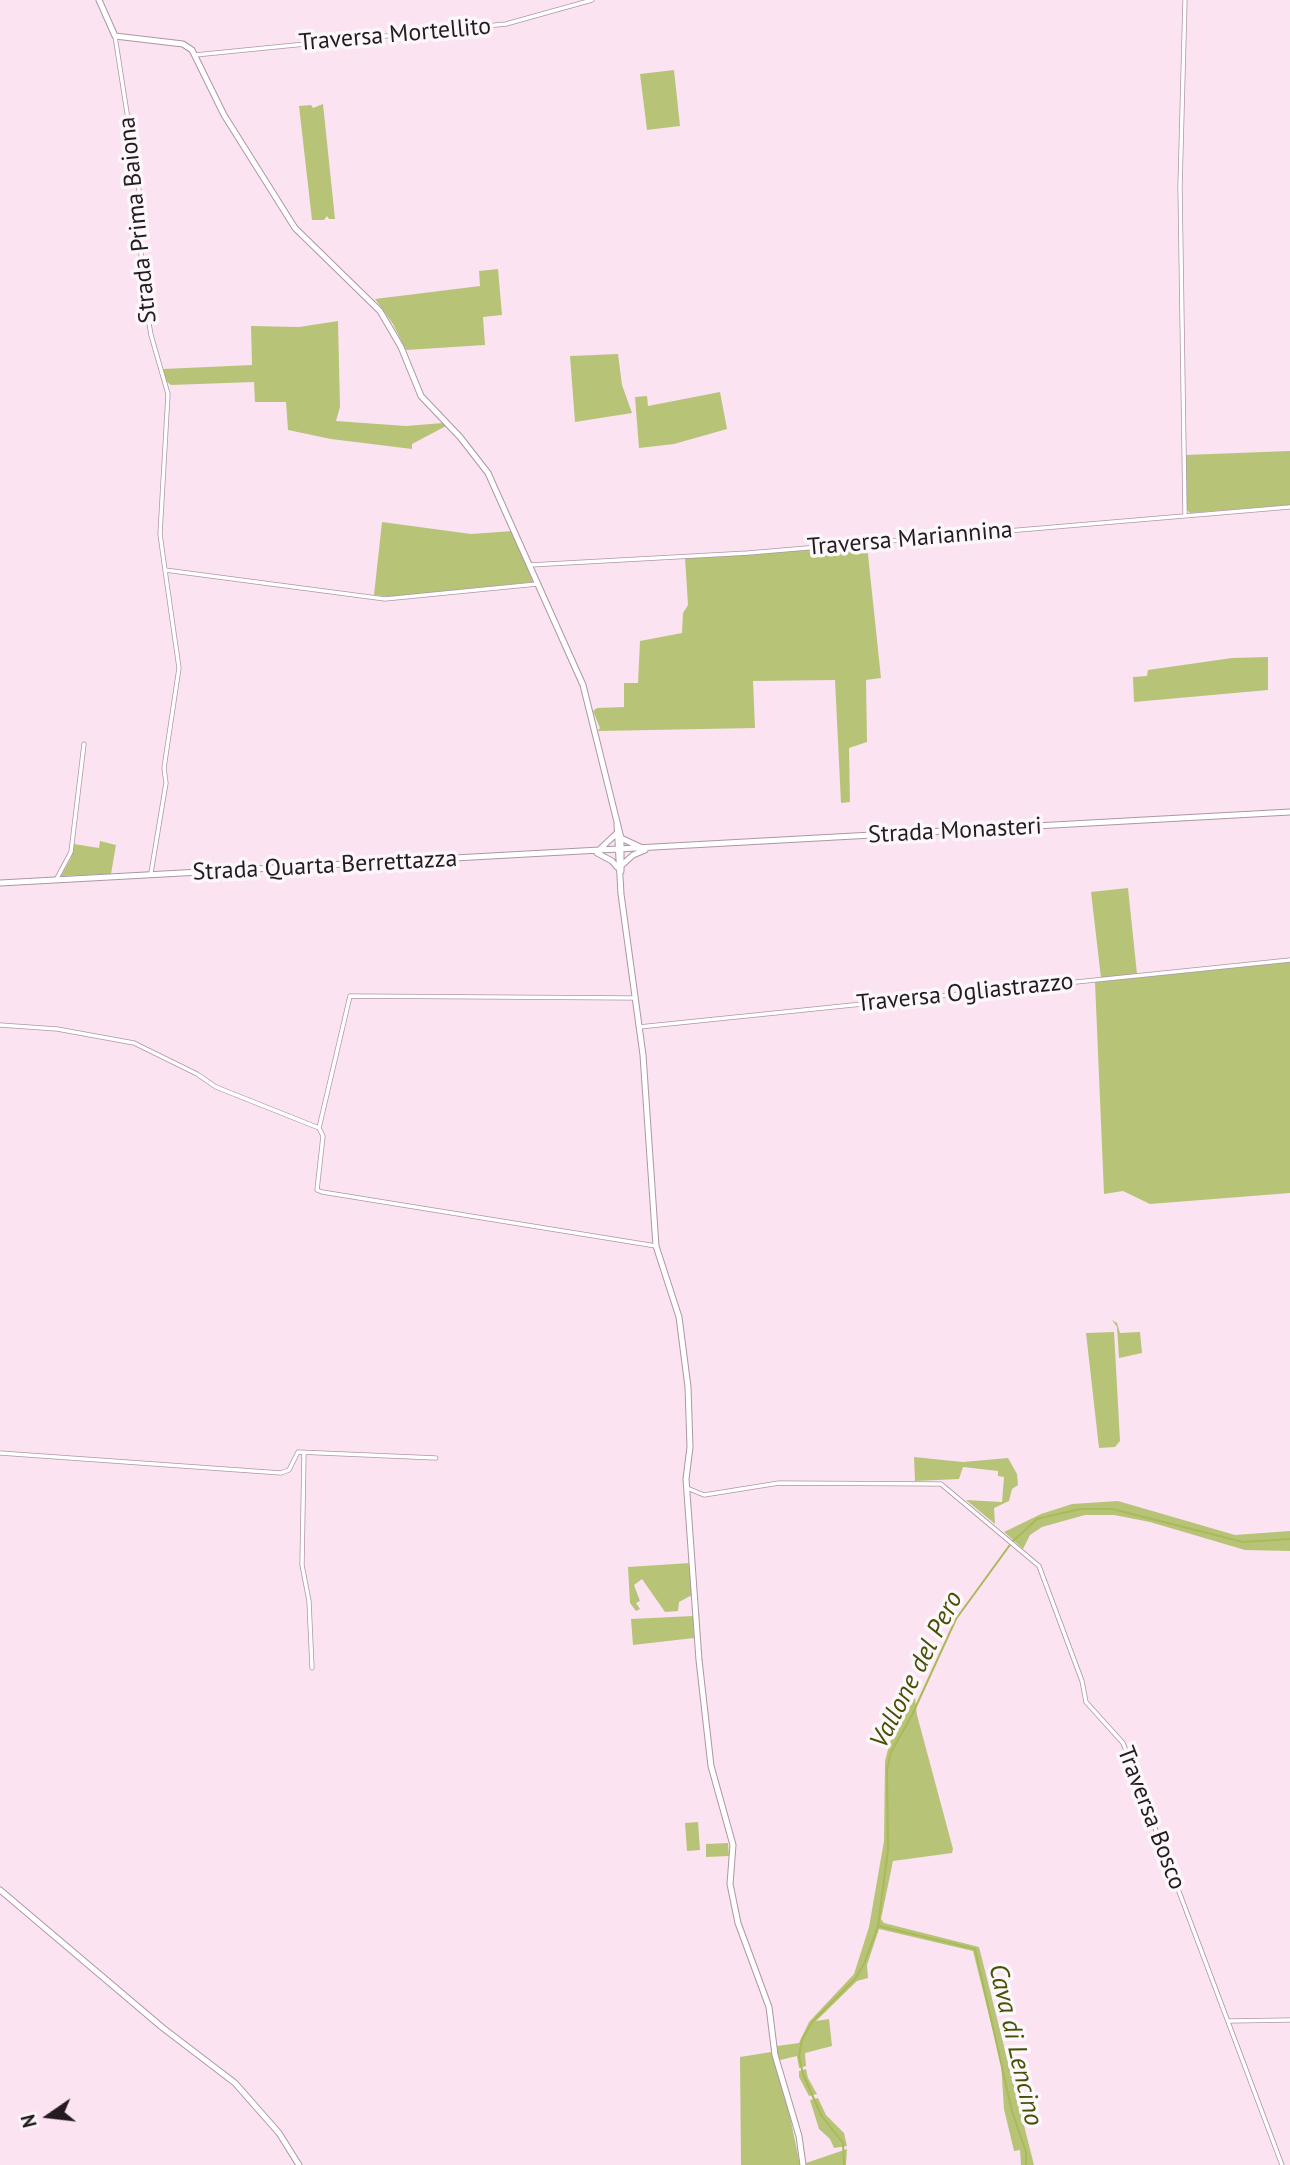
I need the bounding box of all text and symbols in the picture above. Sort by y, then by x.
street label: Traversa Mortellito [298,12,492,58]
street label: Strada Prima Baiona [113,115,163,325]
street label: Traversa Mariannina [806,516,1014,562]
street label: Strada Monasteri [867,812,1043,850]
street label: Strada Quarta Berrettazza [192,845,458,887]
street label: Traversa Ogliastrazzo [855,967,1075,1019]
water label: Vallone del Pero [864,1586,970,1754]
street label: Traversa Bosco [1110,1742,1192,1894]
water label: Cava di Lencino [981,1961,1049,2129]
north arrow [14,2081,84,2151]
text: N [15,2112,42,2130]

